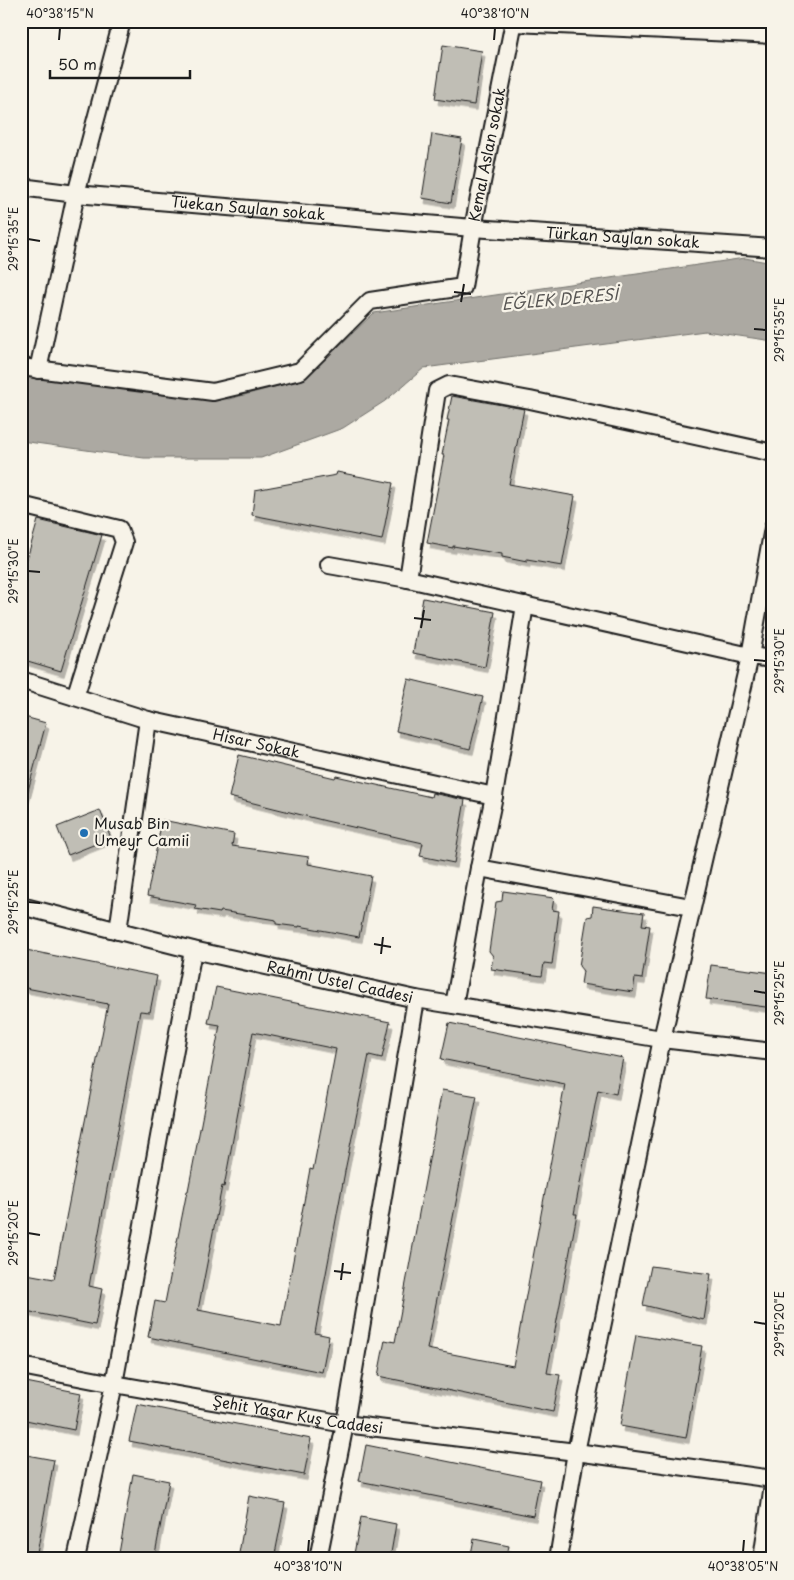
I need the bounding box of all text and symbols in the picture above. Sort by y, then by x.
text: 40°38'15"N [26,4,94,22]
text: 40°38'10"N [461,4,529,22]
scale bar [50,48,190,80]
text: 50 m [58,52,97,75]
street label: Kemal Aslan sokak [462,85,511,223]
street label: Tüekan Saylan sokak [170,189,327,225]
text: 29°15'35"E [4,207,22,271]
street label: Türkan Saylan sokak [545,220,701,253]
water label: EĞLEK DERESİ [501,281,623,315]
text: 29°15'35"E [770,298,788,362]
text: 29°15'30"E [4,538,22,604]
text: 29°15'30"E [770,628,788,694]
street label: Hisar Sokak [211,722,303,763]
place label: Musab Bin Umeyr Camii [94,811,189,851]
marker: Musab Bin Umeyr Camii [78,827,90,839]
text: 29°15'25"E [4,870,22,935]
street label: Rahmi Üstel Caddesi [265,954,416,1008]
text: 29°15'25"E [770,961,788,1026]
text: 29°15'20"E [4,1200,22,1266]
text: 29°15'20"E [770,1291,788,1357]
street label: Şehit Yaşar Kuş Caddesi [211,1388,384,1438]
text: 40°38'10"N [274,1557,342,1575]
text: 40°38'05"N [708,1557,778,1575]

